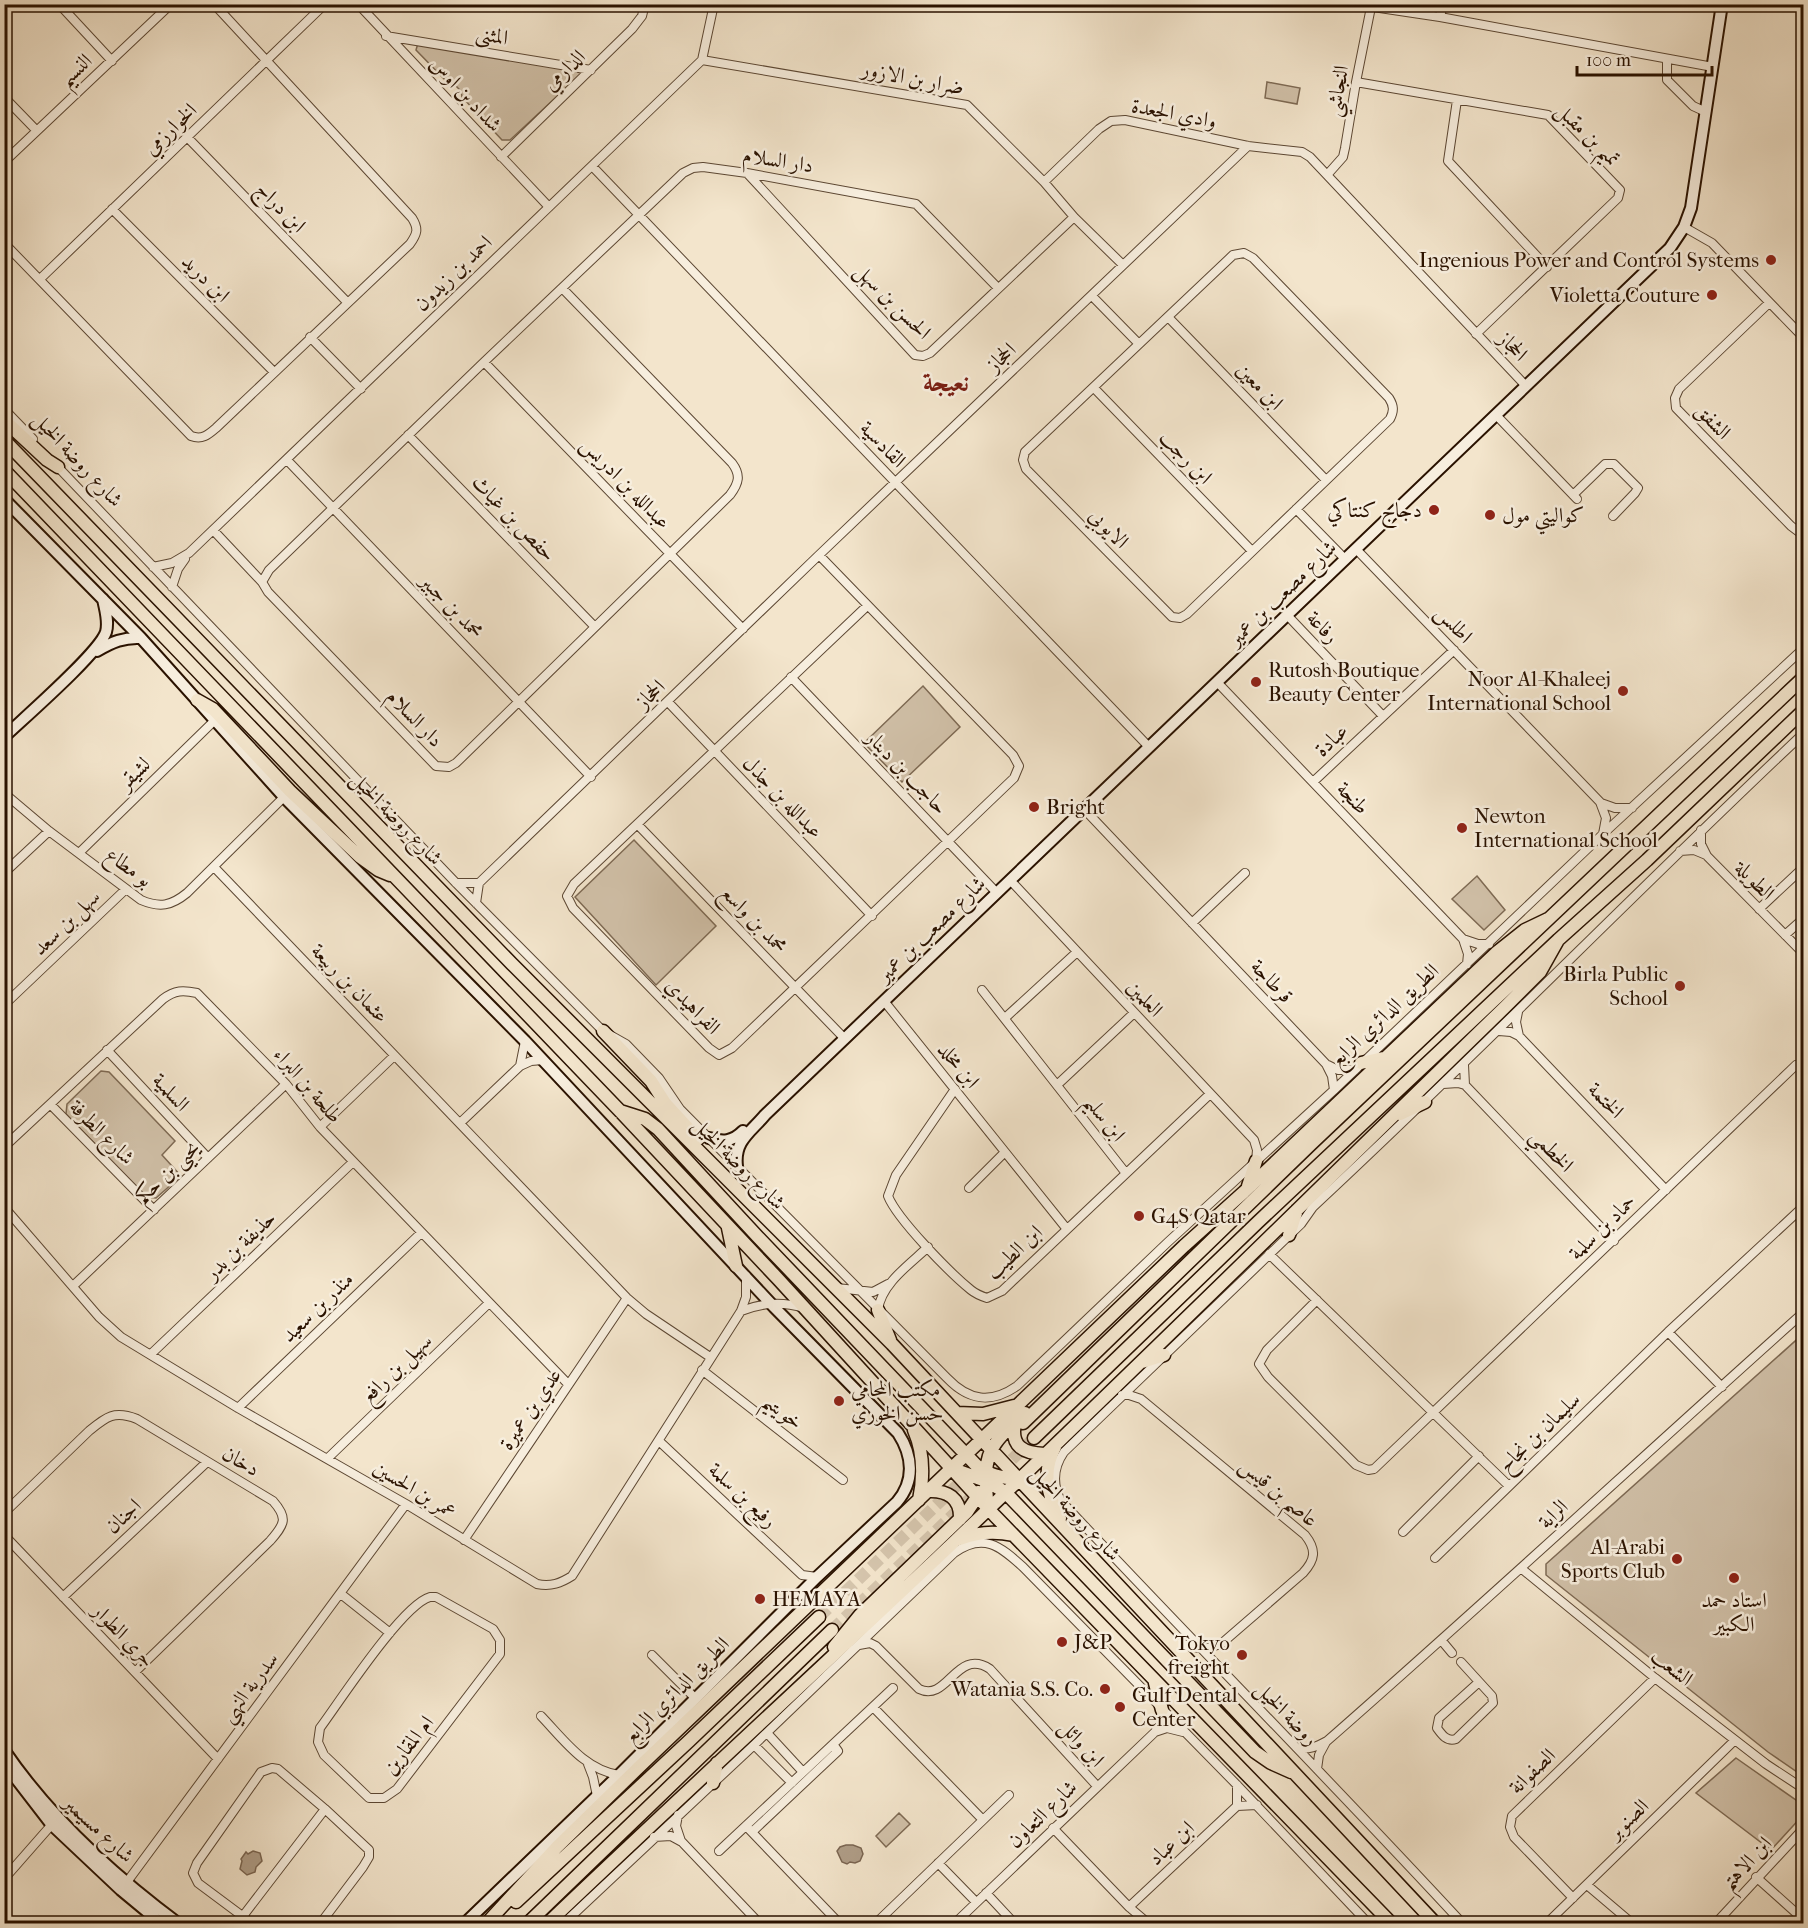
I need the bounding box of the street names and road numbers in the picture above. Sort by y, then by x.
street label: المثنى [473,20,510,53]
street label: الدارمي [538,44,593,99]
street label: النسيم [53,49,103,98]
street label: شداد بن اوس [425,51,507,137]
street label: ضرار بن الازور [857,56,966,102]
street label: النجاشي [1321,63,1361,120]
street label: وادي الجعدة [1129,93,1219,137]
street label: تميم بن مقبل [1544,97,1625,177]
street label: الخوارزمي [138,98,205,164]
street label: دار السلام [740,143,815,183]
street label: ابن دراج [246,177,311,242]
street label: احمد بن زيدون [409,230,498,317]
street label: ابن دريد [176,249,235,308]
street label: الحسن بن سهل [848,258,936,346]
street label: الحجاز [1492,325,1533,366]
street label: الحجاز [980,337,1021,378]
street label: ابن معين [1232,357,1288,415]
street label: الشفق [1689,398,1736,445]
street label: شارع روضة الخيل [23,406,128,516]
street label: القادسية [855,416,911,472]
street label: ابن رجب [1153,425,1217,490]
street label: عبدالله بن ادريس [575,432,676,535]
street label: حفص بن غياث [466,470,561,568]
street label: الايوبي [1081,503,1134,557]
street label: شارع مصعب بن عمير [1221,535,1345,657]
street label: محمد بن جبير [413,567,489,644]
street label: اطلس [1429,600,1478,649]
street label: رفاعة [1302,606,1344,648]
street label: الحجاز [629,674,670,715]
street label: دار السلام [377,684,448,756]
street label: عبادة [1309,719,1353,762]
street label: حاجب بن دينار [858,724,953,820]
street label: عبدالله بن جذل [737,751,828,844]
street label: لشيقر [111,752,156,796]
street label: شارع روضة الخيل [342,766,448,874]
street label: طنجة [1332,777,1374,819]
street label: بو مطاع [98,842,157,897]
street label: الطويلة [1729,855,1780,905]
street label: شارع مصعب بن عمير [870,871,994,993]
street label: محمد بن واسع [711,880,792,963]
street label: سهل بن سعد [27,884,107,962]
street label: عثمان بن ربيعة [306,938,394,1028]
street label: قرطاجة [1245,954,1298,1008]
street label: الطريق الدائري الرابع [1325,958,1448,1077]
street label: الفراهيدي [658,973,725,1042]
street label: العلمين [1122,975,1168,1021]
street label: ابن مخلد [933,1037,985,1093]
street label: طلحة بن البراء [268,1042,347,1128]
street label: السلمية [148,1068,194,1116]
street label: الختمة [1583,1077,1629,1123]
street label: ابن سليم [1072,1090,1131,1152]
street label: شارع الطرفة [60,1094,140,1174]
street label: شارع روضة الخيل [683,1112,790,1219]
street label: الخطمي [1520,1123,1578,1182]
street label: يحيى بن حكم [130,1135,210,1214]
street label: حماد بن سلمة [1563,1189,1641,1265]
street label: حذيفة بن بدر [198,1205,281,1287]
street label: ابن الطيب [981,1220,1048,1286]
street label: منذر بن سعيد [276,1267,358,1347]
street label: سهيل بن رافع [355,1328,441,1413]
street label: عدي بن عميرة [494,1364,569,1456]
street label: سليمان بن نجاح [1493,1387,1590,1482]
street label: خويتيم [753,1388,808,1441]
street label: دخان [218,1441,264,1481]
street label: عاصم بن قيس [1229,1452,1323,1539]
street label: عمر بن الحسين [369,1455,461,1524]
street label: رفيع بن سلمة [699,1457,782,1538]
street label: شارع روضة الخيل [1021,1460,1126,1570]
street label: اجنان [100,1493,146,1539]
street label: الراية [1533,1494,1573,1534]
street label: جري الطوار [84,1597,160,1675]
street label: الطريق الدائري الرابع [618,1632,739,1753]
street label: الشعب [1645,1643,1698,1692]
street label: سدرية النهي [215,1647,290,1732]
street label: روضة الخيل [1248,1676,1324,1752]
street label: ام المقارين [378,1711,443,1783]
street label: ابن وائل [1052,1714,1109,1774]
street label: الصفوانة [1504,1743,1561,1799]
street label: شارع التعاون [1002,1775,1086,1857]
street label: شارع مسيمير [53,1789,139,1872]
street label: الصنوبر [1601,1794,1654,1846]
street label: ابن عباد [1143,1816,1200,1871]
street label: ابن الاهتم [1715,1831,1783,1901]

